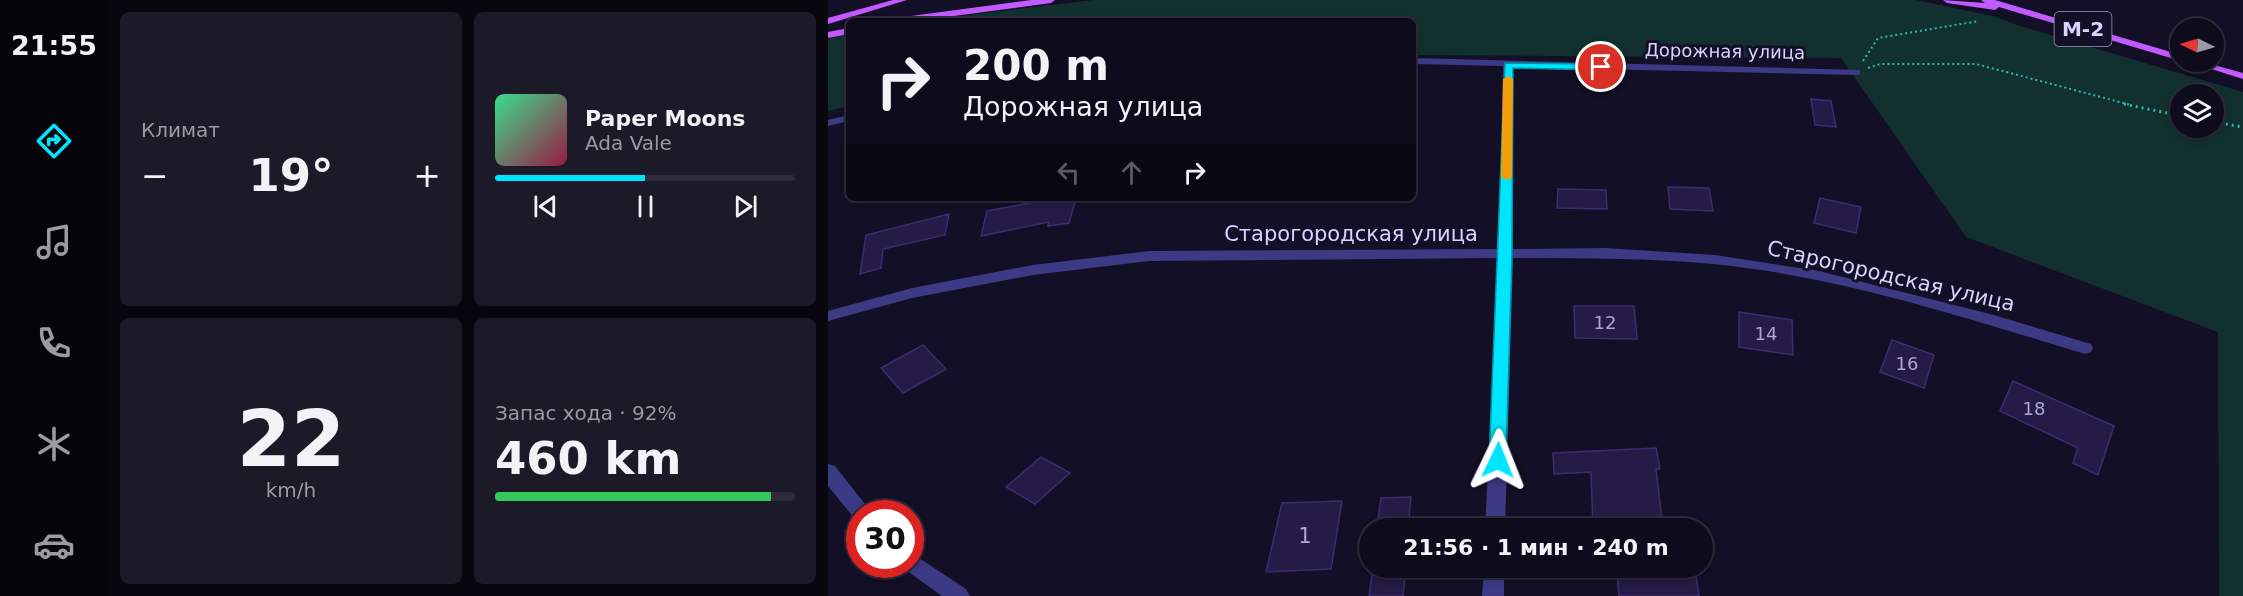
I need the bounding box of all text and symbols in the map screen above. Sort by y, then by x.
road number: М-2 [2054,12,2112,46]
north arrow [2170,18,2224,72]
map controls [2170,18,2224,138]
text: 21:55 [11,30,97,61]
street label: Дорожная улица [1645,39,1805,63]
text: 200 m [963,41,1109,90]
pin [1575,41,1626,92]
icon: right [864,42,942,120]
icon: arrive [1584,50,1617,83]
button: layers [2170,84,2224,138]
text: Дорожная улица [963,91,1203,122]
text: Paper Moons [585,106,745,131]
text: Климат [141,118,220,142]
icon: directions [33,120,75,162]
text: Ada Vale [585,131,672,155]
text: 19° [248,149,334,202]
text: − [141,156,169,195]
text: + [413,156,441,195]
icon: left [1052,156,1085,189]
icon: ahead [1115,156,1148,189]
icon: right [1178,156,1211,189]
icon: previous [529,190,562,223]
icon: pause [629,190,662,223]
icon: next [729,190,762,223]
icon: music [33,221,75,263]
street label: Старогородская улица [1224,222,1478,246]
street label: Старогородская улица [1765,236,2017,316]
house number: 12 [1594,312,1616,333]
icon: phone [33,322,75,364]
house number: 14 [1755,323,1777,344]
house number: 16 [1896,353,1918,374]
text: 22 [237,394,345,484]
house number: 18 [2023,398,2045,419]
text: Запас хода · 92% [495,401,676,425]
icon: climate [33,423,75,465]
position arrow [1466,428,1530,492]
text: 460 km [495,432,681,485]
text: km/h [266,478,316,502]
speed limit sign: 30 [846,500,924,578]
icon: car [33,524,75,566]
house number: 1 [1298,524,1312,548]
text: 21:56 · 1 мин · 240 m [1403,535,1669,560]

